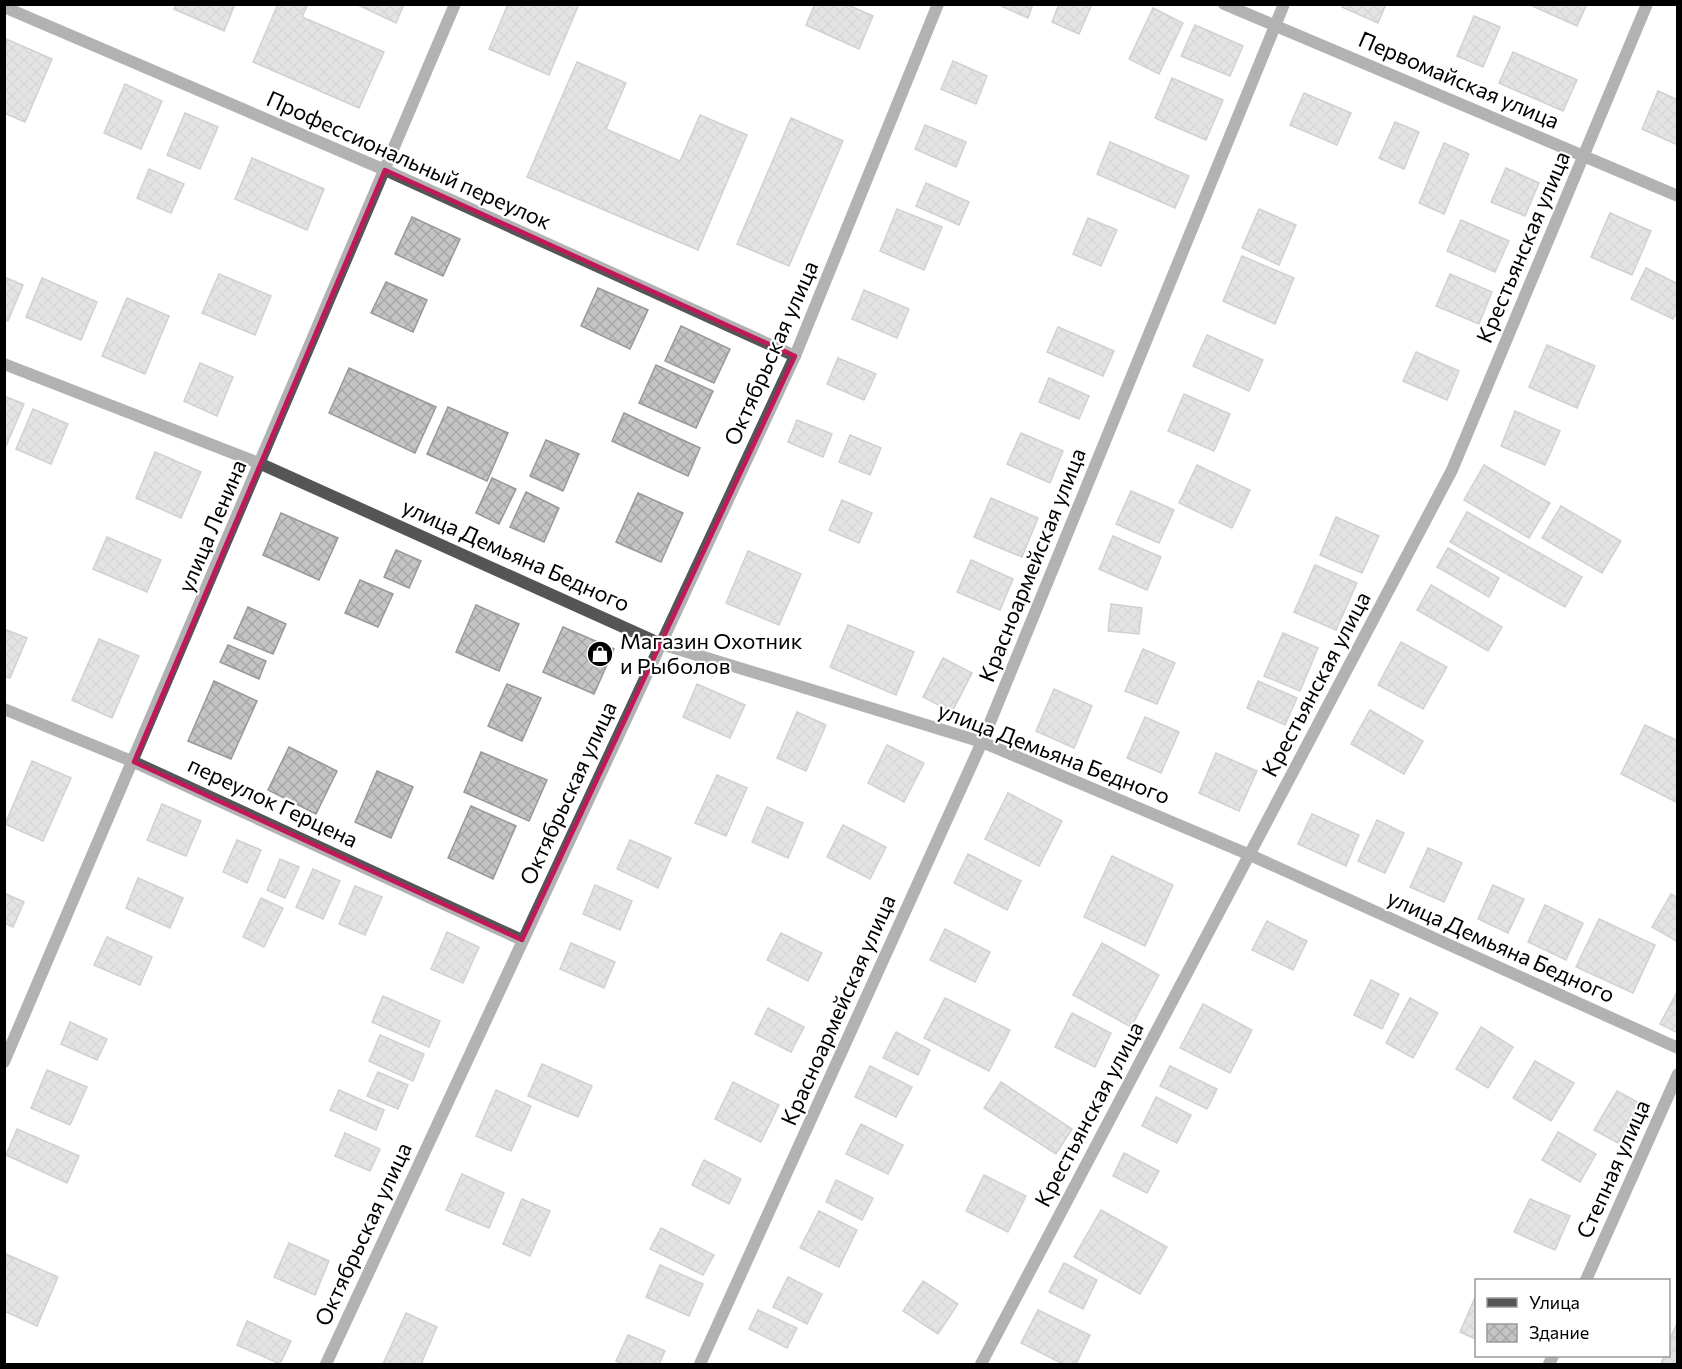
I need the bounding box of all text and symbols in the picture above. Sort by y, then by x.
street label: Первомайская улица [1355,25,1564,134]
street label: Профессиональный переулок [263,84,556,235]
street label: Крестьянская улица [1470,147,1575,347]
street label: Октябрьская улица [718,256,823,449]
street label: Красноармейская улица [972,444,1091,686]
street label: улица Ленина [171,455,252,596]
street label: улица Демьяна Бедного [398,492,634,617]
street label: Крестьянская улица [1255,587,1376,781]
place label: Магазин Охотник и Рыболов [620,627,803,679]
shop icon: Магазин Охотник и Рыболов [585,639,615,669]
street label: улица Демьяна Бедного [934,696,1174,809]
street label: Октябрьская улица [513,697,622,889]
street label: переулок Герцена [184,750,362,853]
street label: улица Демьяна Бедного [1383,883,1619,1008]
street label: Красноармейская улица [774,890,901,1129]
street label: Крестьянская улица [1028,1017,1149,1211]
street label: Степная улица [1570,1095,1655,1242]
street label: Октябрьская улица [308,1138,417,1330]
legend [1475,1279,1670,1357]
text: Улица [1529,1291,1580,1313]
text: Здание [1529,1321,1589,1343]

